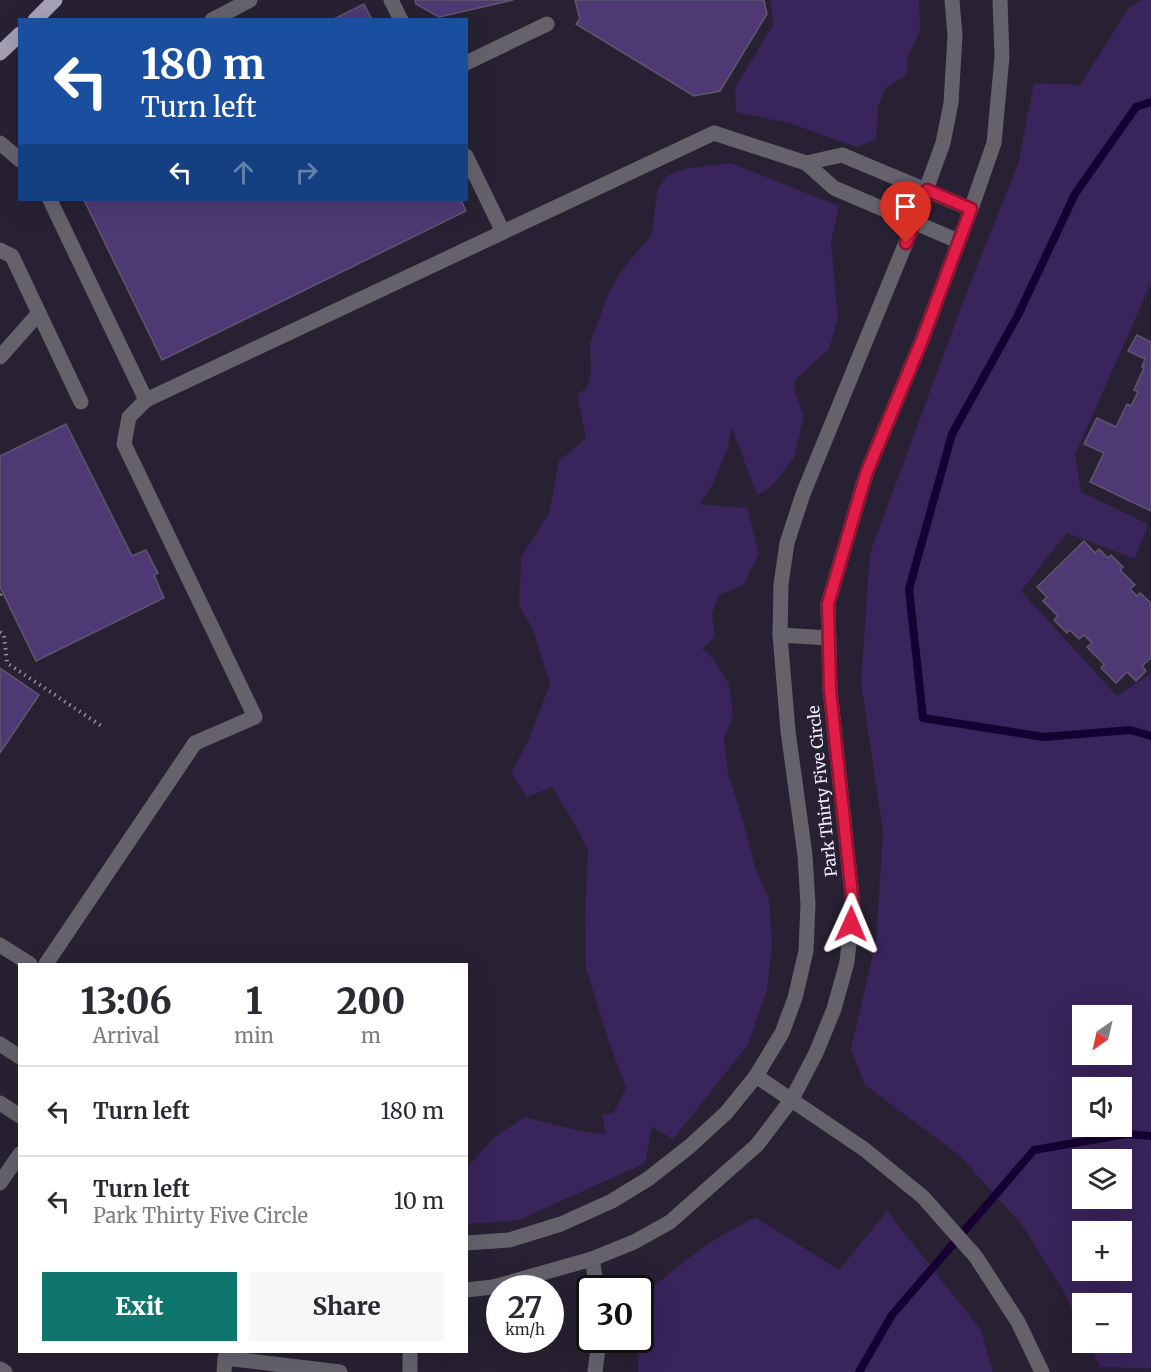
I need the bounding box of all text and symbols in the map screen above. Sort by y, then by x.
text: 180 m [141,38,265,90]
icon: left [42,42,120,120]
text: Turn left [141,90,256,124]
icon: left [164,156,197,189]
icon: ahead [227,156,260,189]
icon: right [290,156,323,189]
pin [880,181,931,243]
icon: arrive [889,190,922,223]
street label: Park Thirty Five Circle [803,704,841,878]
position arrow [819,892,883,956]
text: 13:06 [81,979,172,1024]
text: 1 [246,979,262,1024]
text: 200 [336,979,405,1024]
north arrow [1072,1005,1132,1065]
map controls [1072,1005,1132,1353]
text: Arrival [93,1023,160,1048]
text: min [234,1023,274,1048]
text: m [361,1023,381,1048]
button: sound [1072,1077,1132,1137]
icon: left [42,1095,75,1128]
text: Turn left [93,1097,190,1125]
text: 180 m [380,1097,444,1125]
button: layers [1072,1149,1132,1209]
text: Turn left [93,1175,190,1203]
icon: left [42,1185,75,1218]
text: 10 m [394,1187,444,1215]
text: Park Thirty Five Circle [93,1203,308,1228]
button: + [1072,1221,1132,1281]
button: Exit [42,1272,237,1341]
button: Share [249,1272,444,1341]
speed limit sign: 30 [576,1275,654,1353]
text: 27 [508,1288,542,1326]
button: − [1072,1293,1132,1353]
text: km/h [505,1320,545,1339]

